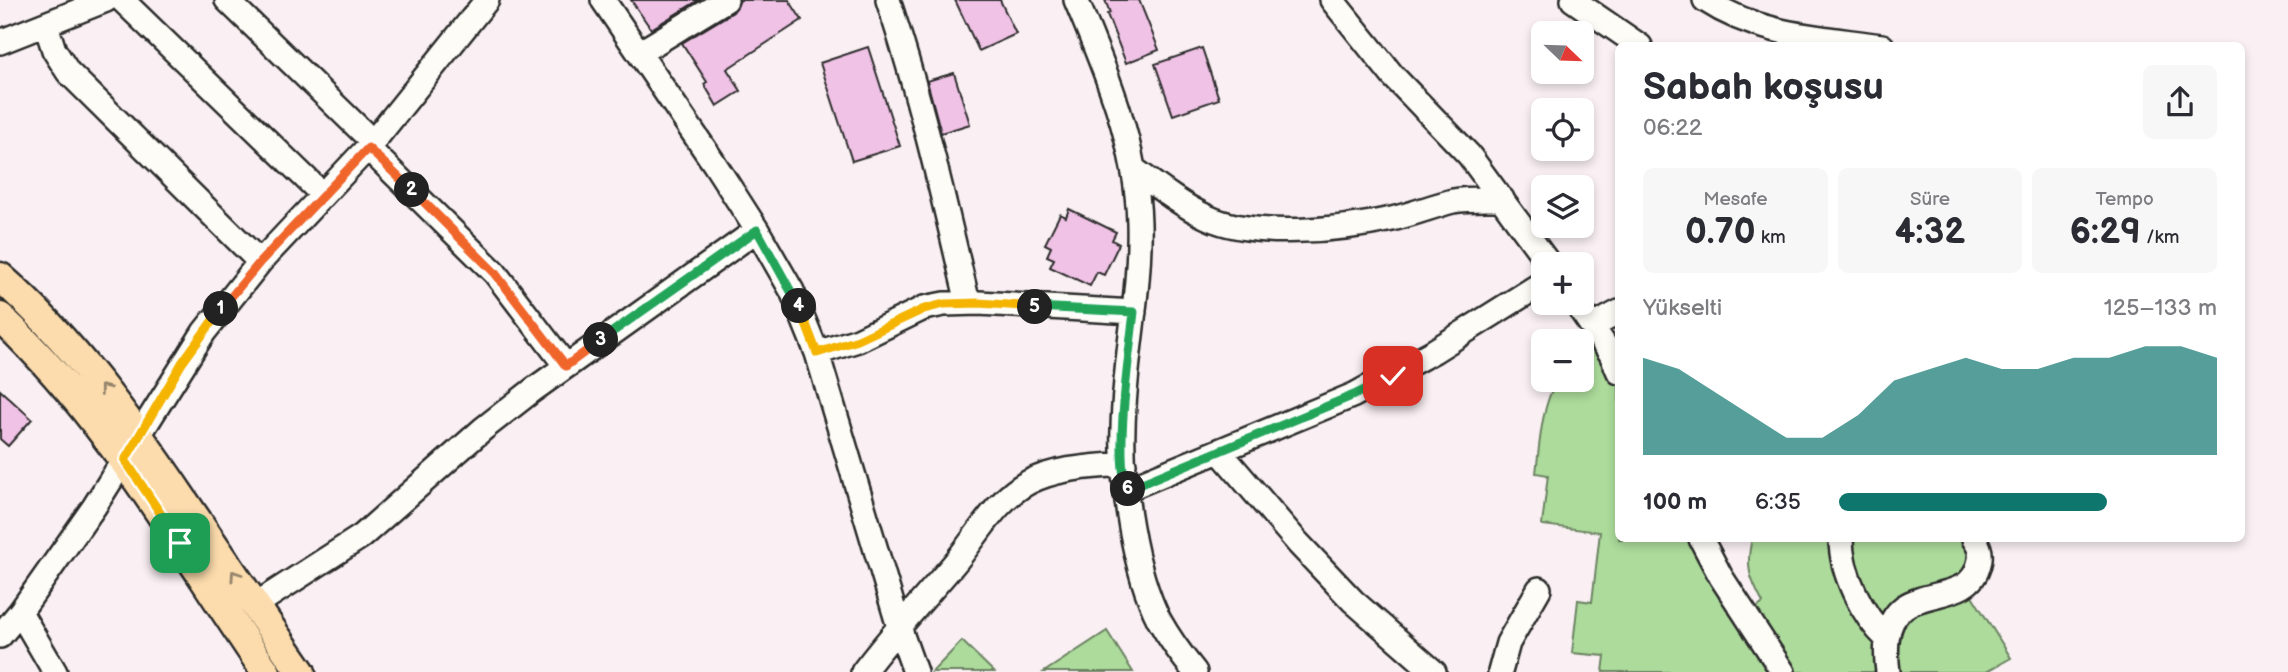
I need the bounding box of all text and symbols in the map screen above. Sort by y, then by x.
north arrow [1531,21,1594,84]
map controls [1531,21,1594,392]
text: Sabah koşusu [1643,65,1884,110]
button: share [2143,65,2217,139]
button: locate [1531,98,1594,161]
text: 06:22 [1643,114,1702,142]
pin: 2 [394,172,430,208]
button: layers [1531,175,1594,238]
text: 2 [406,178,417,201]
text: Mesafe [1703,188,1767,211]
text: Süre [1910,188,1950,211]
text: Tempo [2096,188,2154,211]
text: 0.70 [1685,211,1756,254]
text: 4:32 [1895,211,1965,254]
text: 6:29 [2070,211,2141,254]
text: km [1756,226,1786,249]
text: /km [2141,226,2180,249]
button: + [1531,252,1594,315]
pin: 4 [782,288,816,324]
pin: 5 [1018,290,1052,324]
pin: 1 [204,292,238,326]
text: 4 [793,294,804,317]
text: Yükselti [1643,294,1722,322]
text: 125–133 m [2104,294,2217,322]
text: 5 [1029,295,1040,318]
text: 1 [217,297,225,320]
pin: 3 [584,322,618,358]
text: 3 [595,328,606,351]
button: − [1531,329,1594,392]
pin [1363,346,1423,406]
icon: check [1374,357,1412,395]
one-way arrow [100,384,113,397]
pin: 6 [1110,472,1146,506]
text: 6 [1122,477,1133,500]
text: 100 m [1643,488,1707,516]
text: 6:35 [1755,488,1801,516]
pin [150,513,210,573]
icon: arrive [161,524,199,562]
one-way arrow [231,570,243,583]

